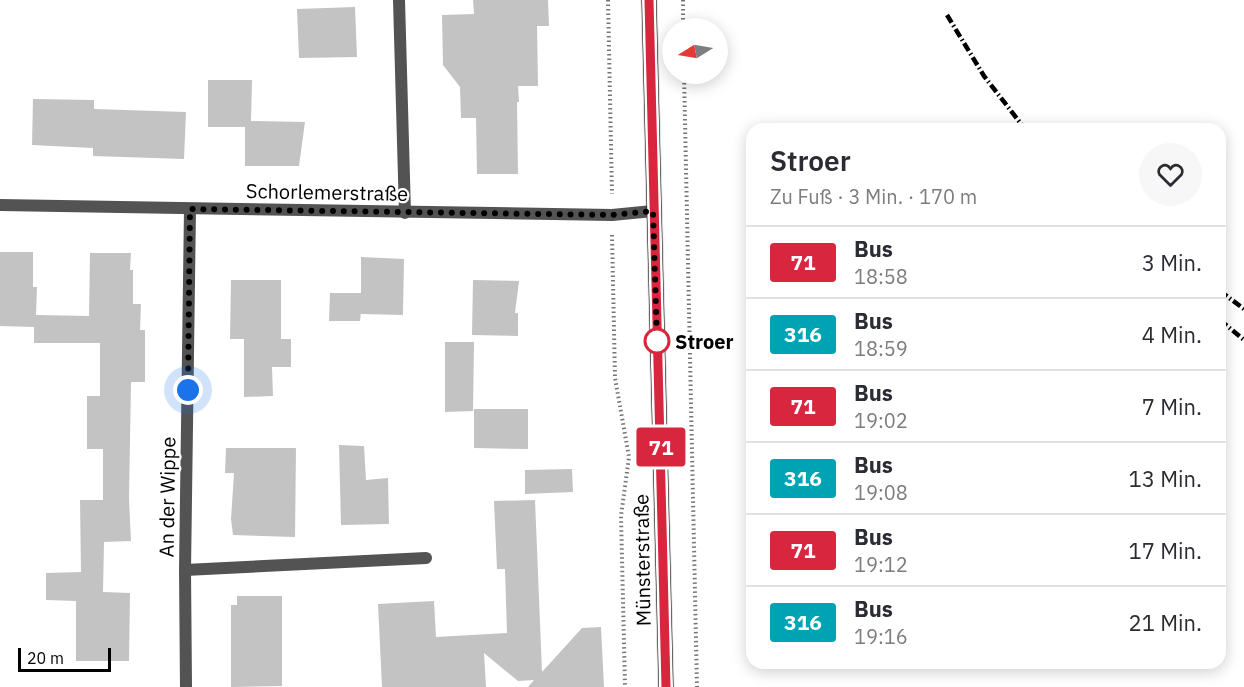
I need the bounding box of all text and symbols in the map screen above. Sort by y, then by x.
north arrow [662,18,728,84]
map controls [662,18,728,84]
text: Stroer [770,142,851,179]
button: heart [1139,143,1202,206]
street label: Schorlemerstraße [246,177,408,207]
text: Zu Fuß · 3 Min. · 170 m [770,183,977,210]
text: Bus [854,234,893,263]
text: 71 [790,248,816,276]
text: 3 Min. [1142,248,1202,277]
text: 18:58 [854,263,908,290]
text: Bus [854,306,893,335]
text: 316 [784,320,822,348]
text: 4 Min. [1142,320,1202,349]
marker: Stroer [644,328,670,354]
place label: Stroer [675,328,734,355]
text: 18:59 [854,335,908,362]
your location [173,375,203,405]
text: Bus [854,378,893,407]
text: 71 [790,392,816,420]
text: 7 Min. [1142,392,1202,421]
text: 19:02 [854,407,908,434]
line badge: 71 [634,428,688,466]
text: 71 [648,433,674,461]
street label: An der Wippe [152,436,182,557]
text: Bus [854,450,893,479]
text: 316 [784,464,822,492]
text: 13 Min. [1129,464,1202,493]
text: 19:08 [854,479,908,506]
street label: Münsterstraße [627,494,657,626]
text: Bus [854,522,893,551]
text: 71 [790,536,816,564]
text: 17 Min. [1129,536,1202,565]
text: 19:12 [854,551,908,578]
text: Bus [854,594,893,623]
text: 316 [784,608,822,636]
text: 21 Min. [1129,608,1202,637]
text: 19:16 [854,623,908,650]
scale bar [18,645,111,672]
text: 20 m [27,648,64,668]

